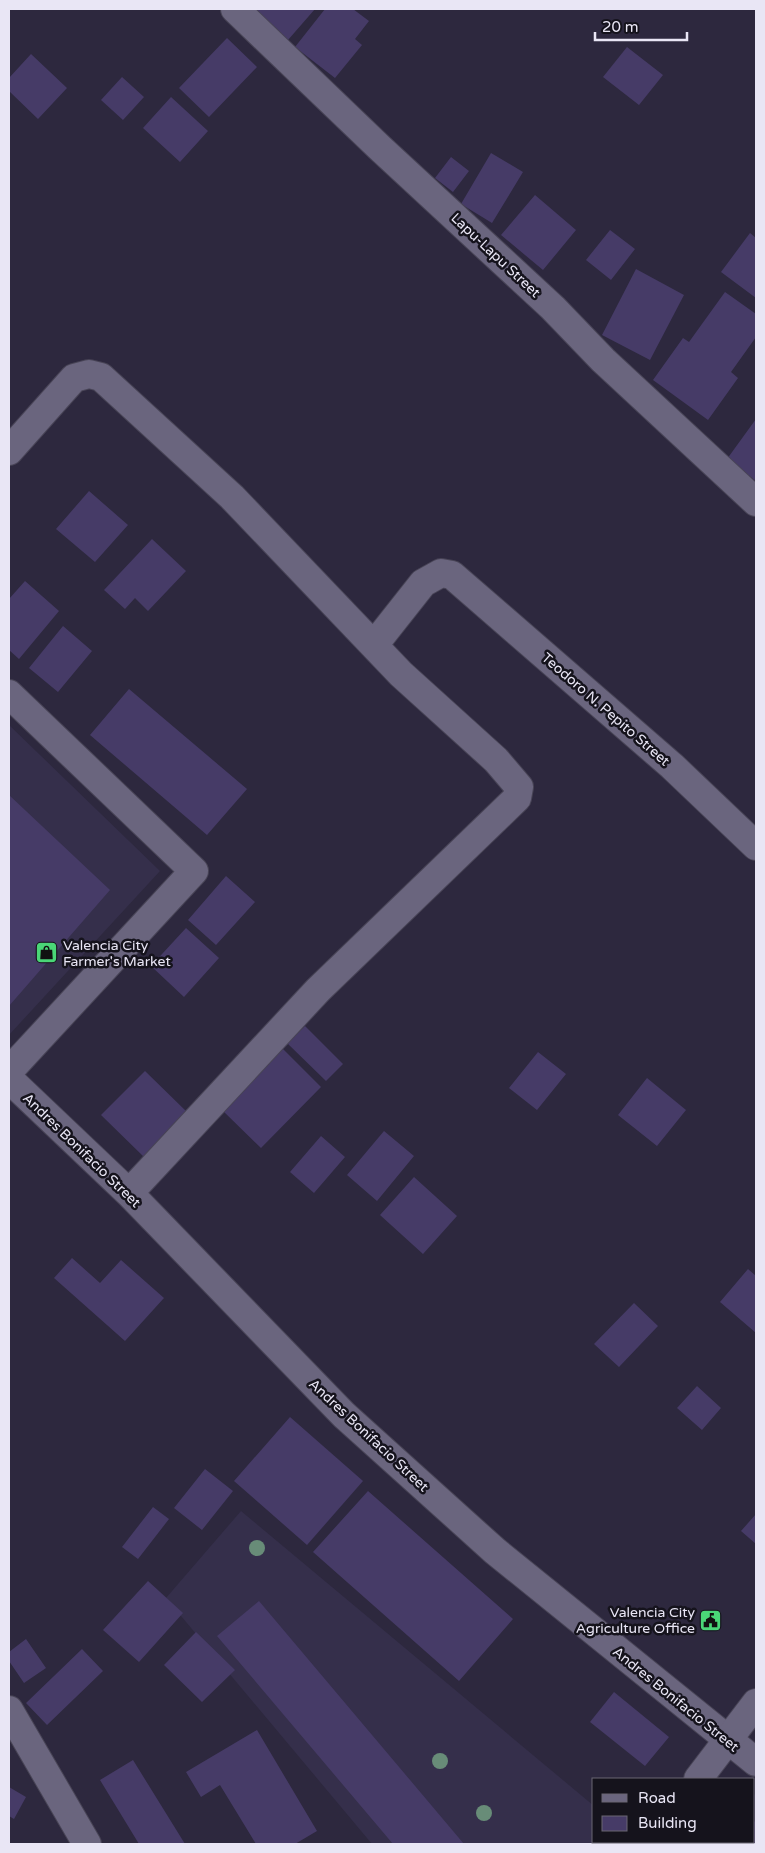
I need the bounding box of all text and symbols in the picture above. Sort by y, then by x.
scale bar [595,10,688,42]
text: 20 m [602,18,639,36]
street label: Lapu-Lapu Street [447,210,544,302]
street label: Teodoro N. Pepito Street [538,649,674,770]
place label: Valencia City Farmer's Market [63,937,171,970]
shop icon: Valencia City Farmer's Market [35,941,59,965]
street label: Andres Bonifacio Street [19,1090,145,1212]
street label: Andres Bonifacio Street [305,1375,432,1496]
place label: Valencia City Agriculture Office [576,1604,695,1637]
public building icon: Valencia City Agriculture Office [699,1608,723,1632]
street label: Andres Bonifacio Street [609,1643,743,1756]
legend [592,1778,755,1843]
text: Road [638,1789,676,1807]
text: Building [638,1814,697,1832]

